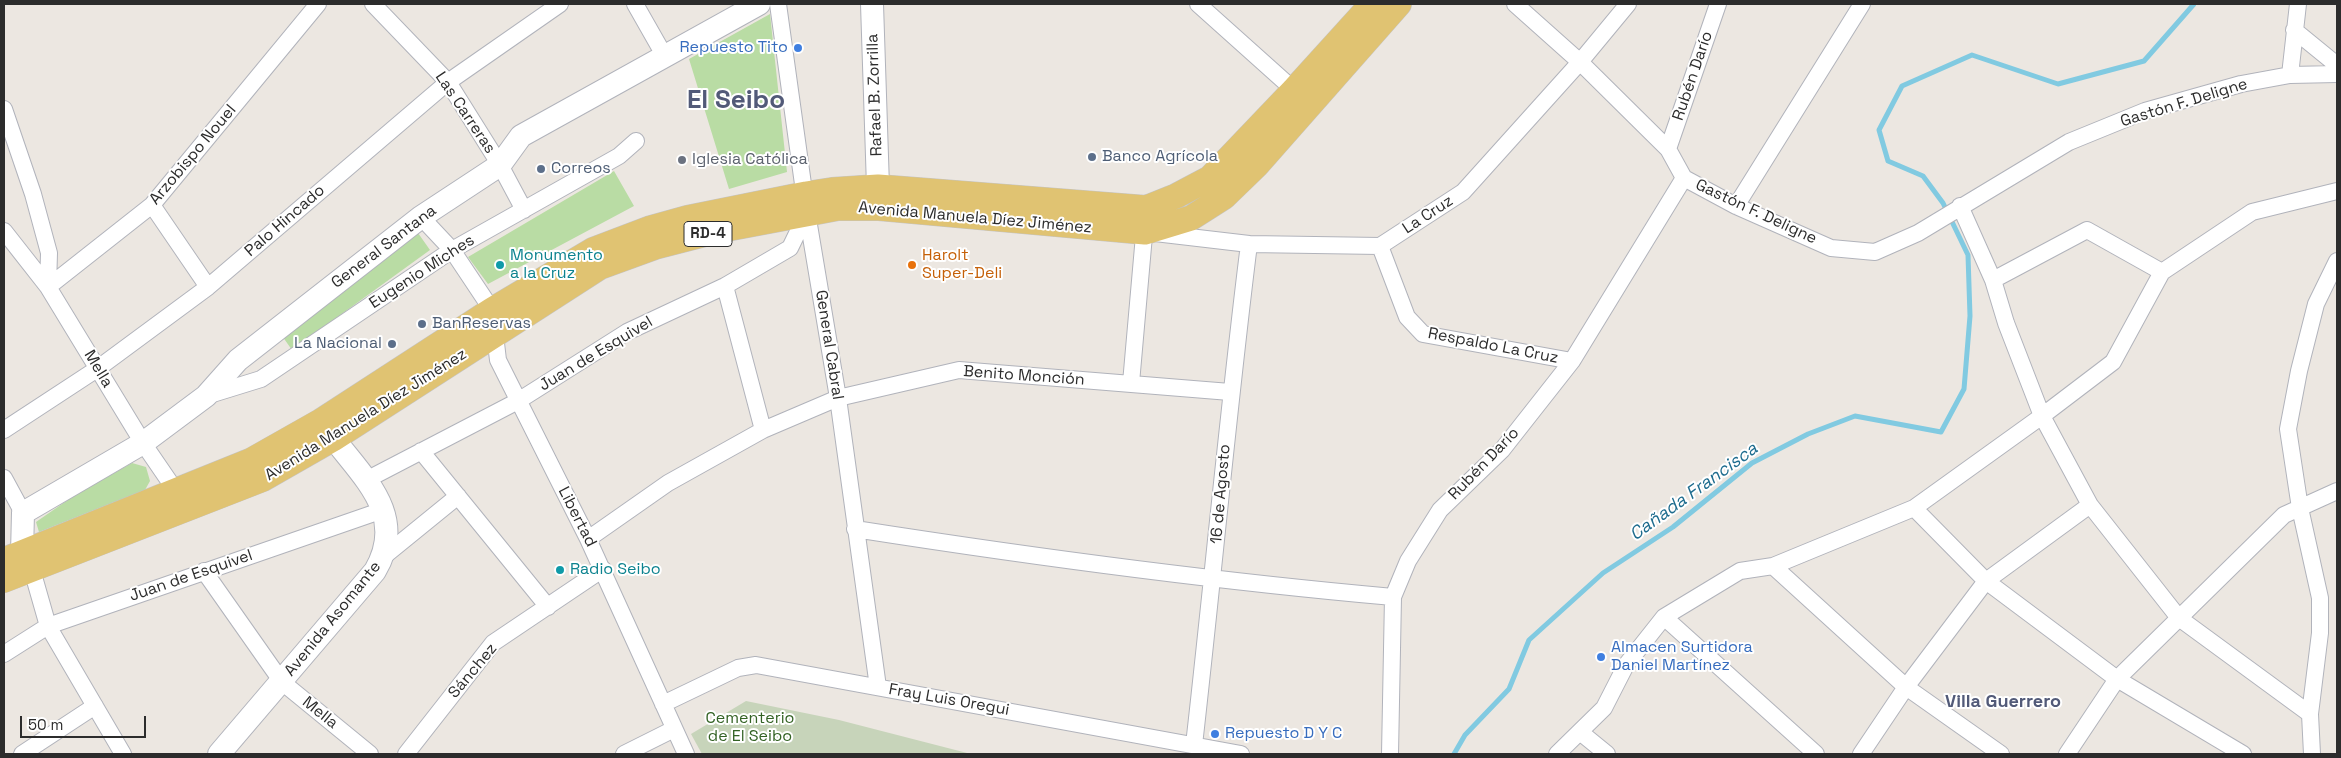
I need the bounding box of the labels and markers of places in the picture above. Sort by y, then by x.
place label: Repuesto Tito [679,38,788,58]
marker: Repuesto Tito [792,42,804,54]
place label: Banco Agrícola [1102,147,1218,167]
place label: Iglesia Católica [692,150,808,170]
marker: Banco Agrícola [1086,151,1098,163]
marker: Iglesia Católica [676,154,688,166]
place label: Correos [551,159,611,179]
marker: Correos [535,163,547,175]
place label: Monumento a la Cruz [510,246,603,284]
place label: Harolt Super-Deli [922,246,1002,284]
marker: Monumento a la Cruz [494,259,506,271]
marker: Harolt Super-Deli [906,259,918,271]
place label: BanReservas [432,314,531,334]
marker: BanReservas [416,318,428,330]
place label: La Nacional [294,334,382,354]
marker: La Nacional [386,338,398,350]
place label: Radio Seibo [570,560,661,580]
marker: Radio Seibo [554,564,566,576]
place label: Almacen Surtidora Daniel Martínez [1611,638,1753,676]
marker: Almacen Surtidora Daniel Martínez [1595,651,1607,663]
place label: Repuesto D Y C [1225,724,1342,744]
marker: Repuesto D Y C [1209,728,1221,740]

